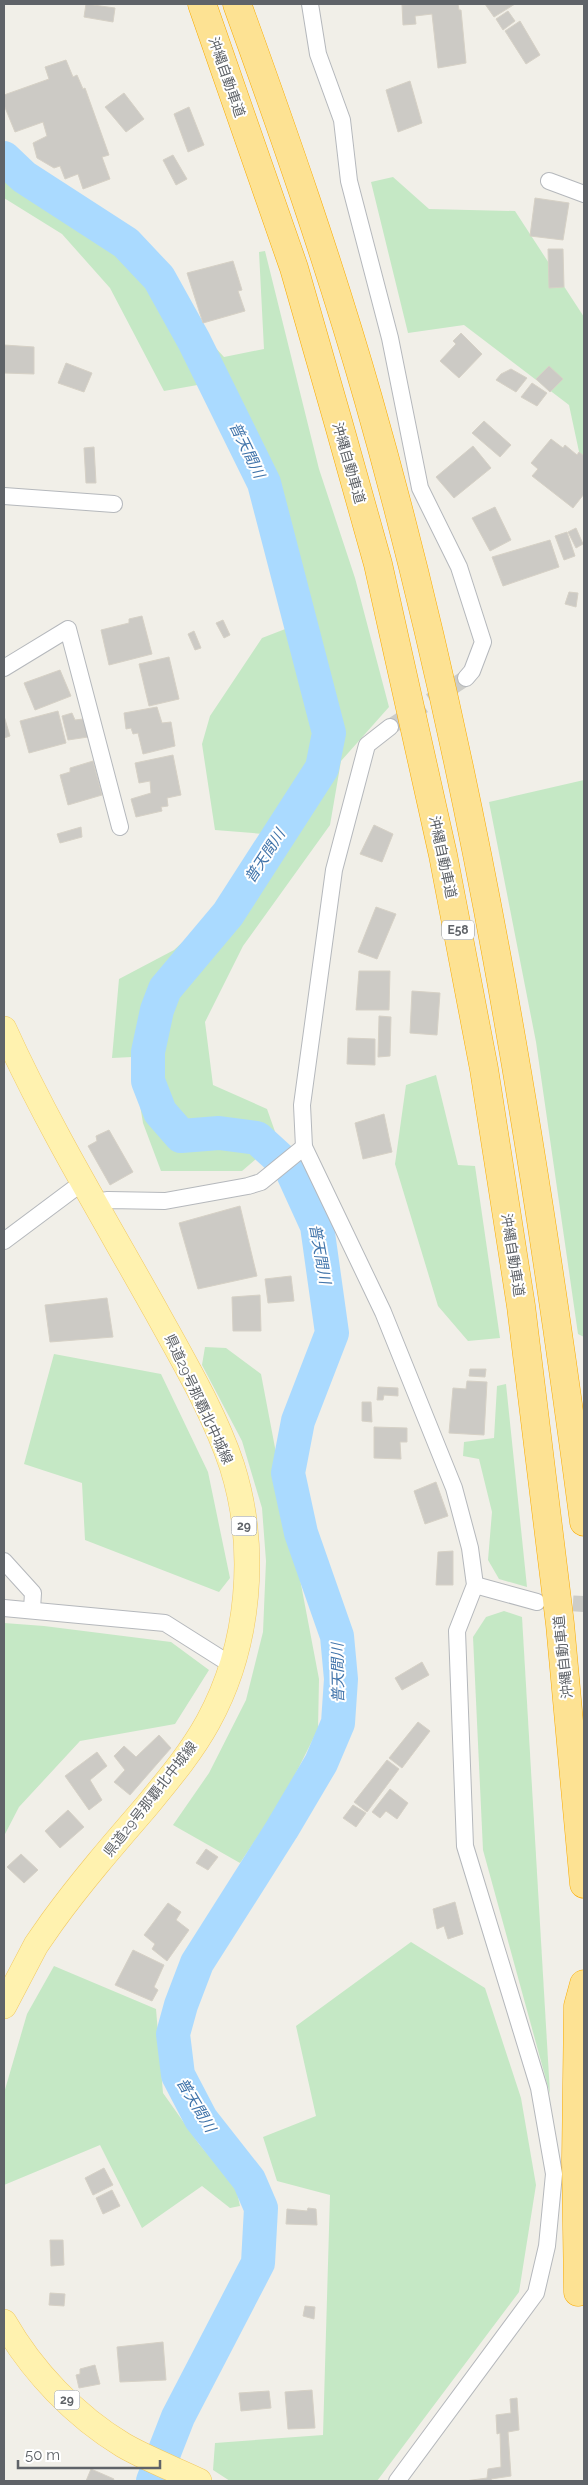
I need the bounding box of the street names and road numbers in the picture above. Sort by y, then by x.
street label: 沖縄自動車道 [206,35,248,119]
street label: 沖縄自動車道 [330,420,368,506]
street label: 沖縄自動車道 [426,814,460,900]
road number: E58 [442,920,474,940]
street label: 沖縄自動車道 [499,1212,527,1298]
street label: 県道29号那覇北中城線 [162,1331,236,1467]
road number: 29 [232,1516,256,1535]
street label: 沖縄自動車道 [551,1614,575,1700]
street label: 県道29号那覇北中城線 [100,1738,200,1860]
road number: 29 [54,2390,80,2410]

